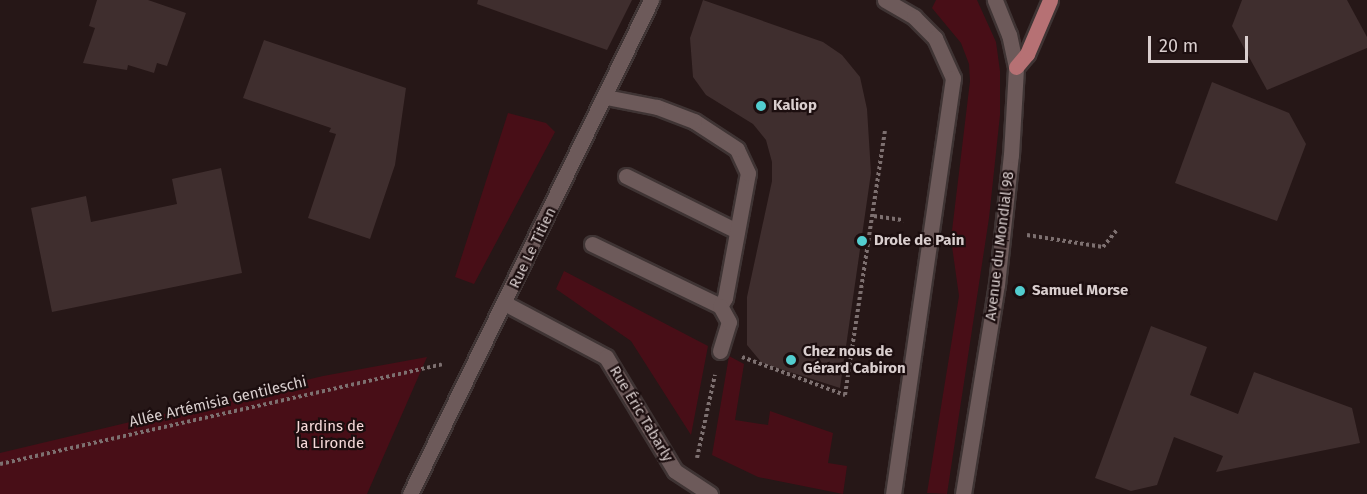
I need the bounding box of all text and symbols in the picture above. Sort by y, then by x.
scale bar [1151,24,1252,62]
text: 20 m [1159,35,1198,57]
place label: Kaliop [773,97,817,115]
marker: Kaliop [754,99,768,113]
street label: Avenue du Mondial 98 [982,170,1018,322]
street label: Rue Le Titien [506,205,560,291]
place label: Drole de Pain [874,232,964,250]
marker: Drole de Pain [855,234,869,248]
place label: Samuel Morse [1032,282,1128,300]
marker: Samuel Morse [1013,284,1027,298]
place label: Chez nous de Gérard Cabiron [803,342,906,377]
marker: Chez nous de Gérard Cabiron [784,353,798,367]
street label: Rue Éric Tabarly [605,363,677,465]
street label: Allée Artémisia Gentileschi [128,373,308,431]
park label: Jardins de la Lironde [296,417,364,452]

